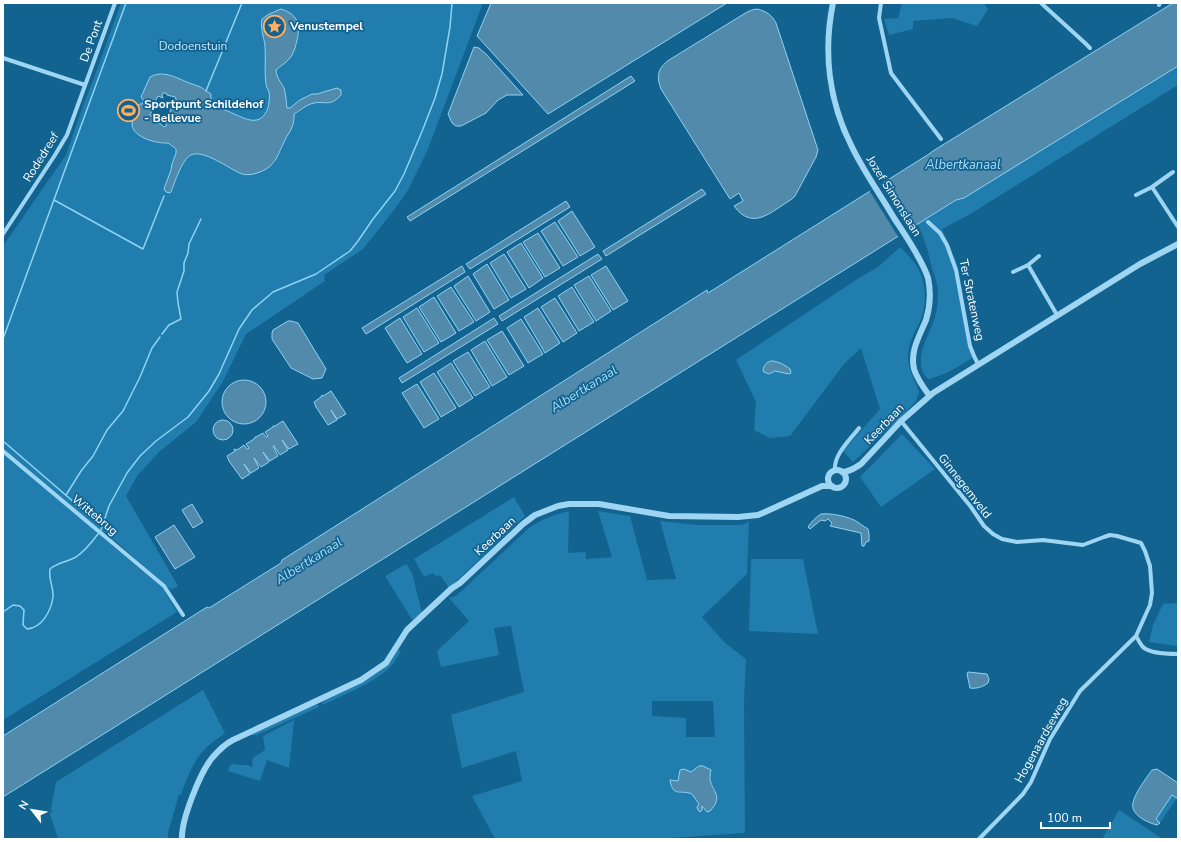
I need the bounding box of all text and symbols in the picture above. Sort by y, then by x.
place icon: Venustempel [262,13,288,39]
street label: De Pont [76,17,106,64]
place label: Venustempel [289,18,363,34]
park label: Dodoenstuin [159,38,227,54]
place label: Sportpunt Schildehof - Bellevue [144,96,264,126]
sports icon: Sportpunt Schildehof - Bellevue [115,98,141,124]
street label: Rodedreef [19,128,63,185]
street label: Jozef Simonslaan [862,152,925,239]
water label: Albertkanaal [924,156,1001,174]
street label: Ter Stratenweg [956,258,988,342]
water label: Albertkanaal [546,361,621,417]
street label: Keerbaan [861,400,907,448]
street label: Ginnegemveld [935,450,995,522]
street label: Wittebrug [69,491,121,539]
street label: Keerbaan [471,513,519,559]
water label: Albertkanaal [271,533,346,589]
street label: Hogenaardseweg [1011,694,1071,786]
north arrow [12,790,52,830]
text: N [15,798,32,812]
scale bar [1041,804,1110,830]
text: 100 m [1047,810,1082,826]

